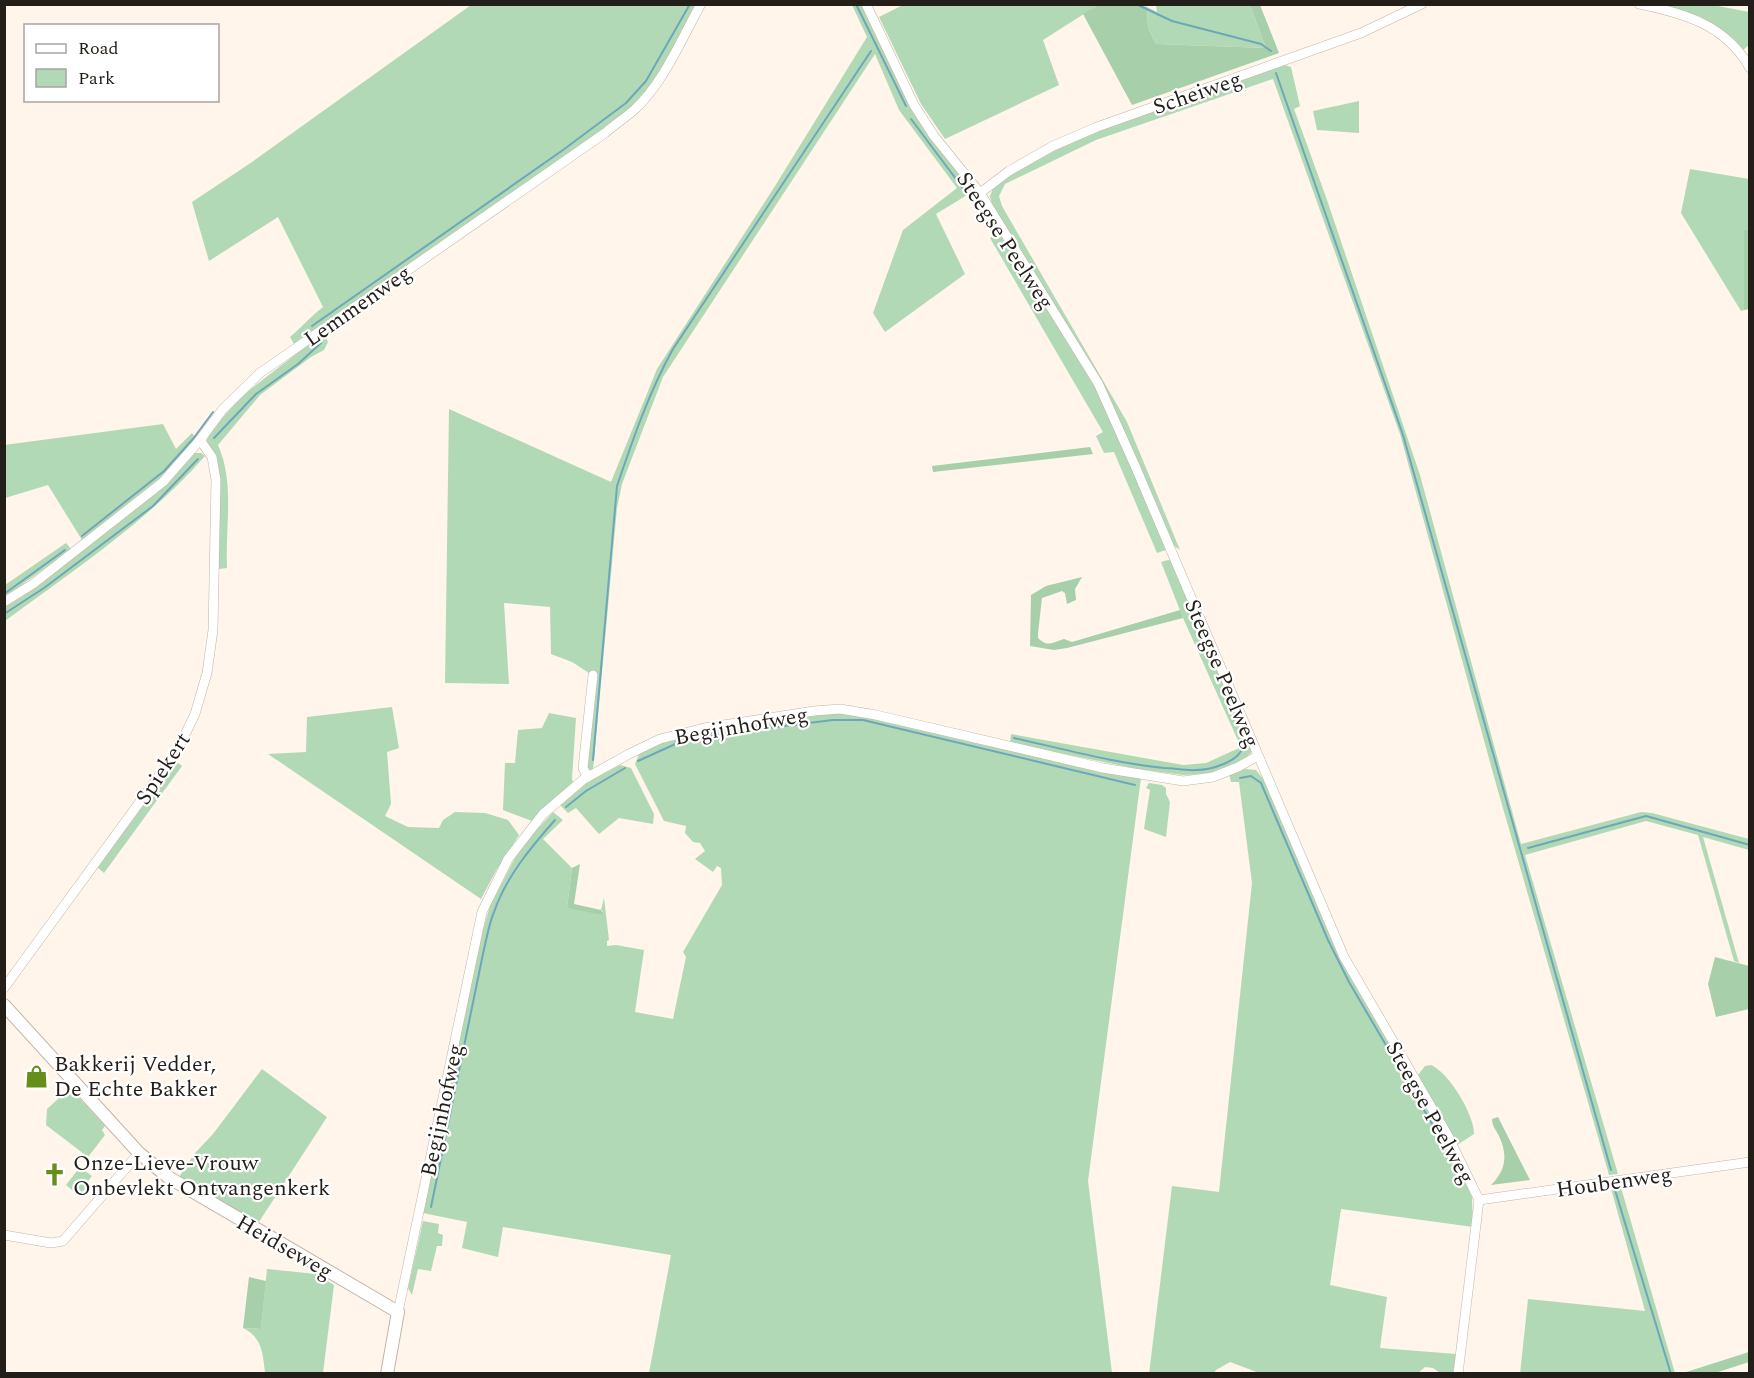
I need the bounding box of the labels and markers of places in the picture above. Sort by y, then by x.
place label: Bakkerij Vedder, De Echte Bakker [54,1048,217,1106]
shop icon: Bakkerij Vedder, De Echte Bakker [23,1063,49,1089]
place label: Onze-Lieve-Vrouw Onbevlekt Ontvangenkerk [73,1147,330,1205]
church icon: Onze-Lieve-Vrouw Onbevlekt Ontvangenkerk [42,1162,68,1188]

